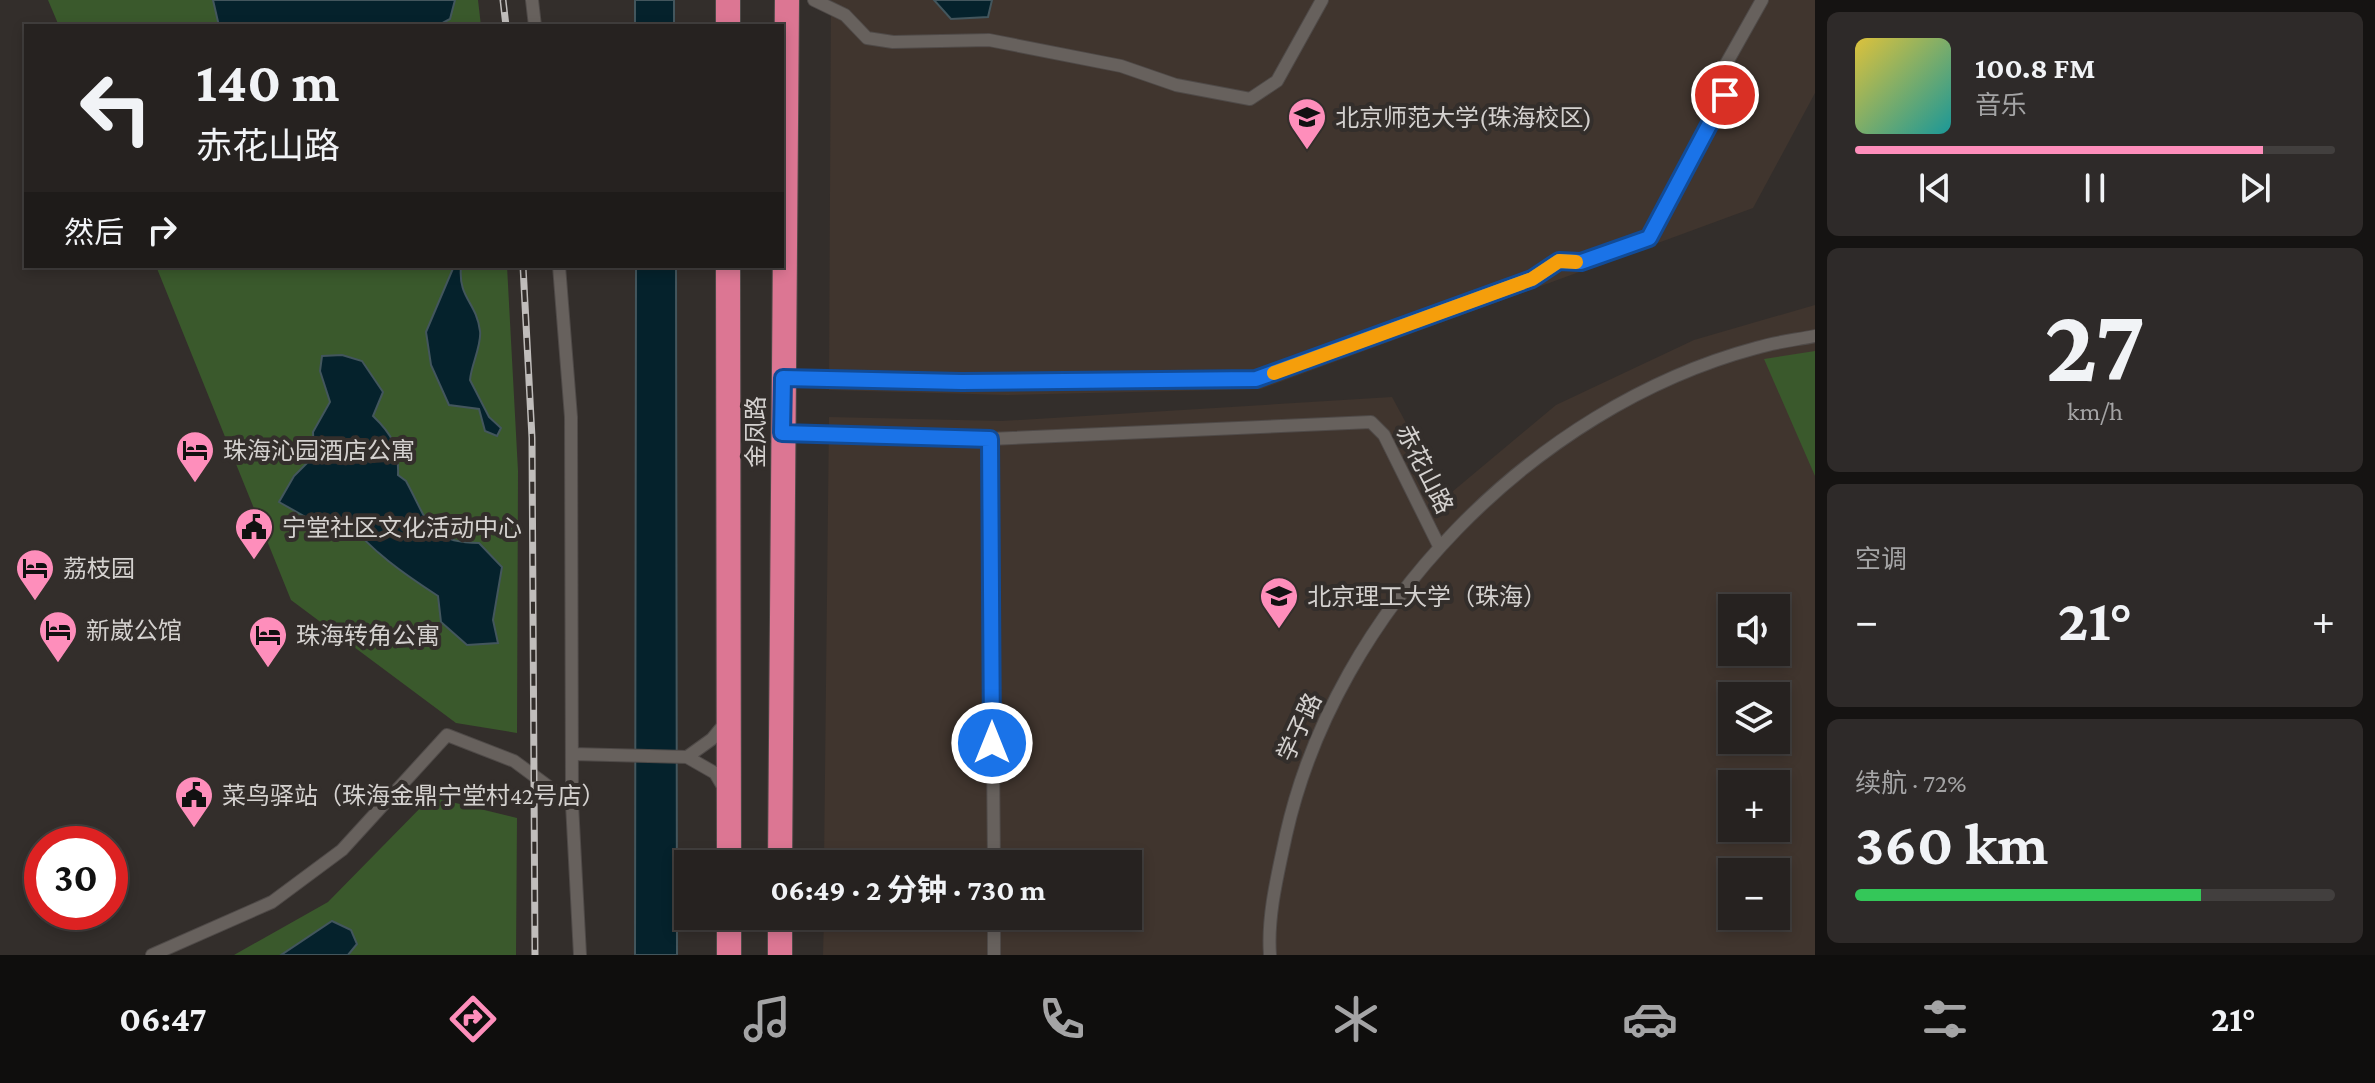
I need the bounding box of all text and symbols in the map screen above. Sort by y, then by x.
text: 140 m [196,51,339,113]
text: 100.8 FM [1975,51,2095,84]
icon: left [64,56,168,160]
pin [1691,61,1759,129]
icon: arrive [1703,73,1747,117]
text: 音乐 [1975,91,2027,120]
school or university icon: 北京师范大学(珠海校区) [1286,96,1328,151]
place label: 北京师范大学(珠海校区) [1335,104,1592,132]
text: 赤花山路 [196,126,340,166]
icon: previous [1913,166,1957,210]
icon: pause [2073,166,2117,210]
icon: next [2233,166,2277,210]
icon: right [140,208,184,252]
text: 然后 [64,216,124,249]
text: 27 [2045,287,2145,402]
street label: 金凤路 [742,396,769,468]
text: km/h [2067,397,2123,426]
street label: 赤花山路 [1391,420,1459,518]
hotel icon: 珠海沁园酒店公寓 [174,429,216,484]
place label: 珠海沁园酒店公寓 [223,437,415,464]
public building icon: 宁堂社区文化活动中心 [233,506,275,561]
place label: 宁堂社区文化活动中心 [282,514,522,541]
text: 空调 [1855,545,1907,574]
hotel icon: 荔枝园 [14,547,56,602]
place label: 荔枝园 [63,555,135,582]
school or university icon: 北京理工大学（珠海） [1258,575,1300,630]
place label: 北京理工大学（珠海） [1307,583,1547,610]
text: 21° [2058,586,2132,653]
map controls [1718,594,1790,930]
button: sound [1718,594,1790,666]
text: − [1855,596,1878,644]
text: + [2312,596,2335,644]
hotel icon: 新崴公馆 [37,609,79,664]
hotel icon: 珠海转角公寓 [247,614,289,669]
place label: 新崴公馆 [86,617,182,644]
place label: 珠海转角公寓 [296,622,440,649]
button: layers [1718,682,1790,754]
street label: 学子路 [1272,689,1326,765]
position arrow [950,701,1034,785]
text: 续航 · 72% [1855,769,1967,798]
button: + [1718,770,1790,842]
public building icon: 菜鸟驿站（珠海金鼎宁堂村42号店） [173,774,215,829]
place label: 菜鸟驿站（珠海金鼎宁堂村42号店） [222,782,605,809]
text: 360 km [1855,810,2048,877]
speed limit sign: 30 [24,826,128,930]
button: − [1718,858,1790,930]
text: 06:49 · 2 分钟 · 730 m [770,873,1046,906]
icon: directions [445,991,501,1047]
icon: music [739,991,795,1047]
icon: phone [1034,991,1090,1047]
icon: climate [1328,991,1384,1047]
icon: car [1622,991,1678,1047]
icon: filters [1917,991,1973,1047]
text: 06:47 [119,999,207,1039]
text: 21° [2211,999,2256,1039]

